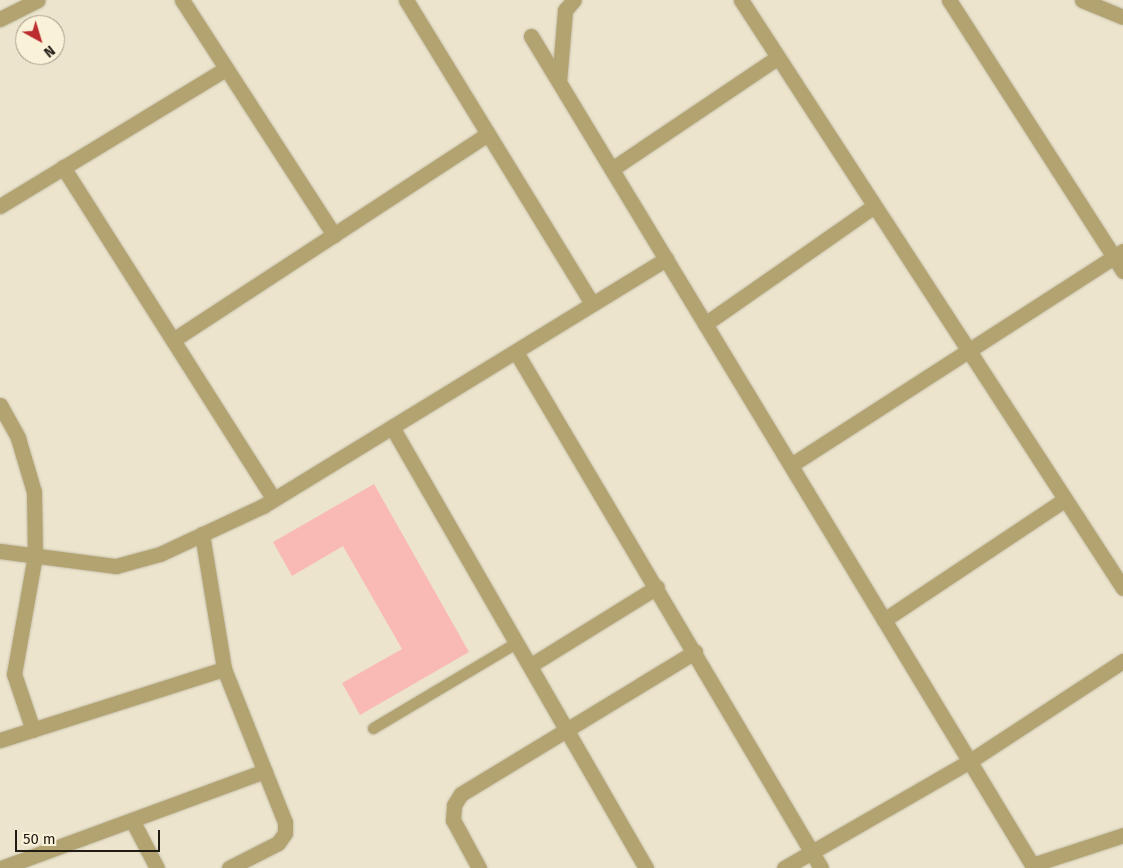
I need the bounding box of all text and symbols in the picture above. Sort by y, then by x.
north arrow [15,15,65,65]
text: N [40,42,58,61]
scale bar [18,820,162,852]
text: 50 m [23,830,56,848]

